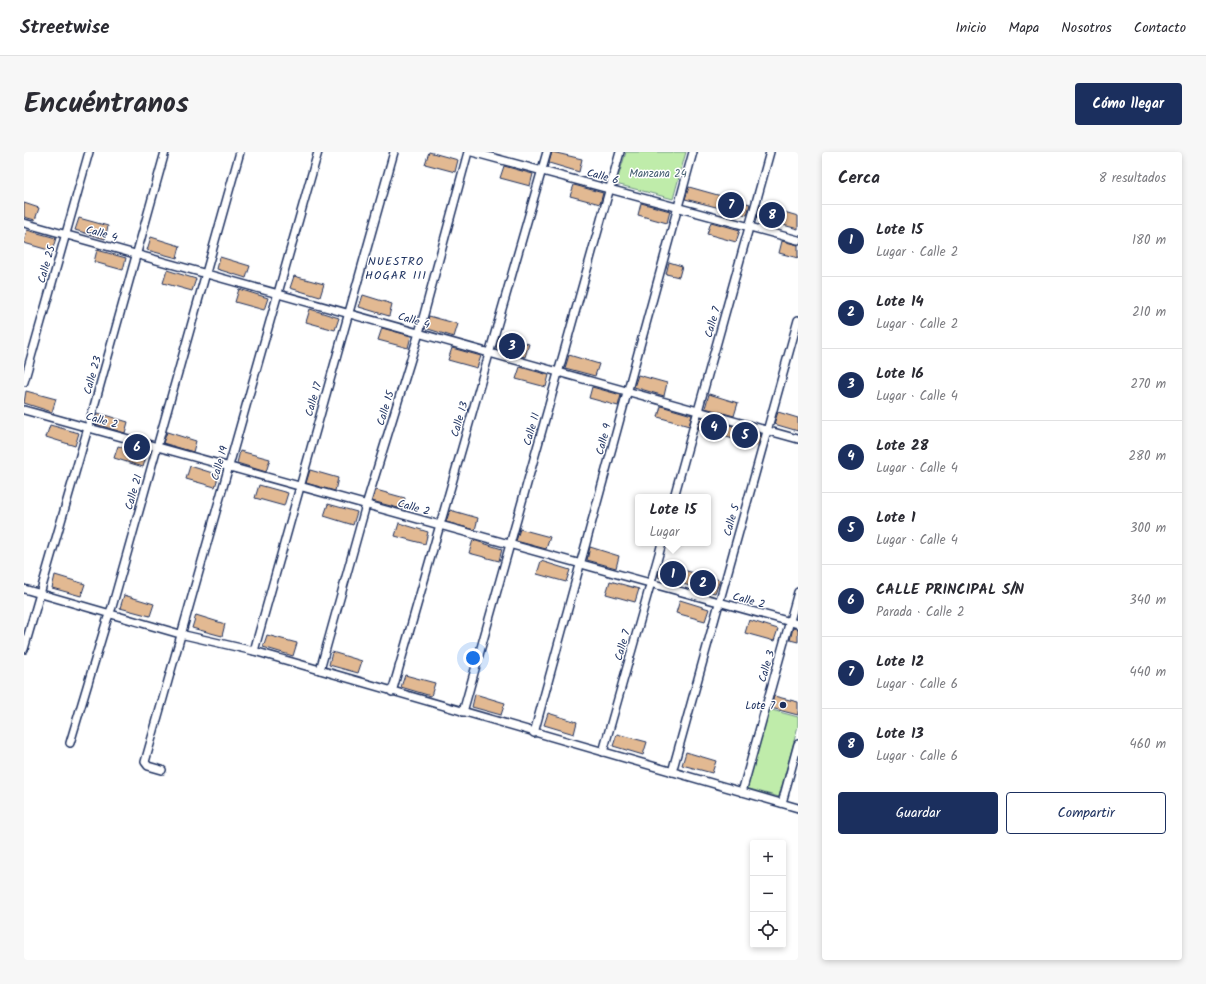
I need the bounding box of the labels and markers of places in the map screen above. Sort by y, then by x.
pin: 7 [718,190,744,220]
pin: 8 [759,200,785,230]
pin: 3 [499,331,525,361]
pin: 4 [701,412,727,442]
pin: 5 [732,420,758,450]
pin: 6 [124,432,150,462]
pin: 1 [660,559,686,589]
pin: 2 [690,568,716,598]
place label: Lote 7 [745,697,776,715]
marker: Lote 7 [778,700,788,710]

